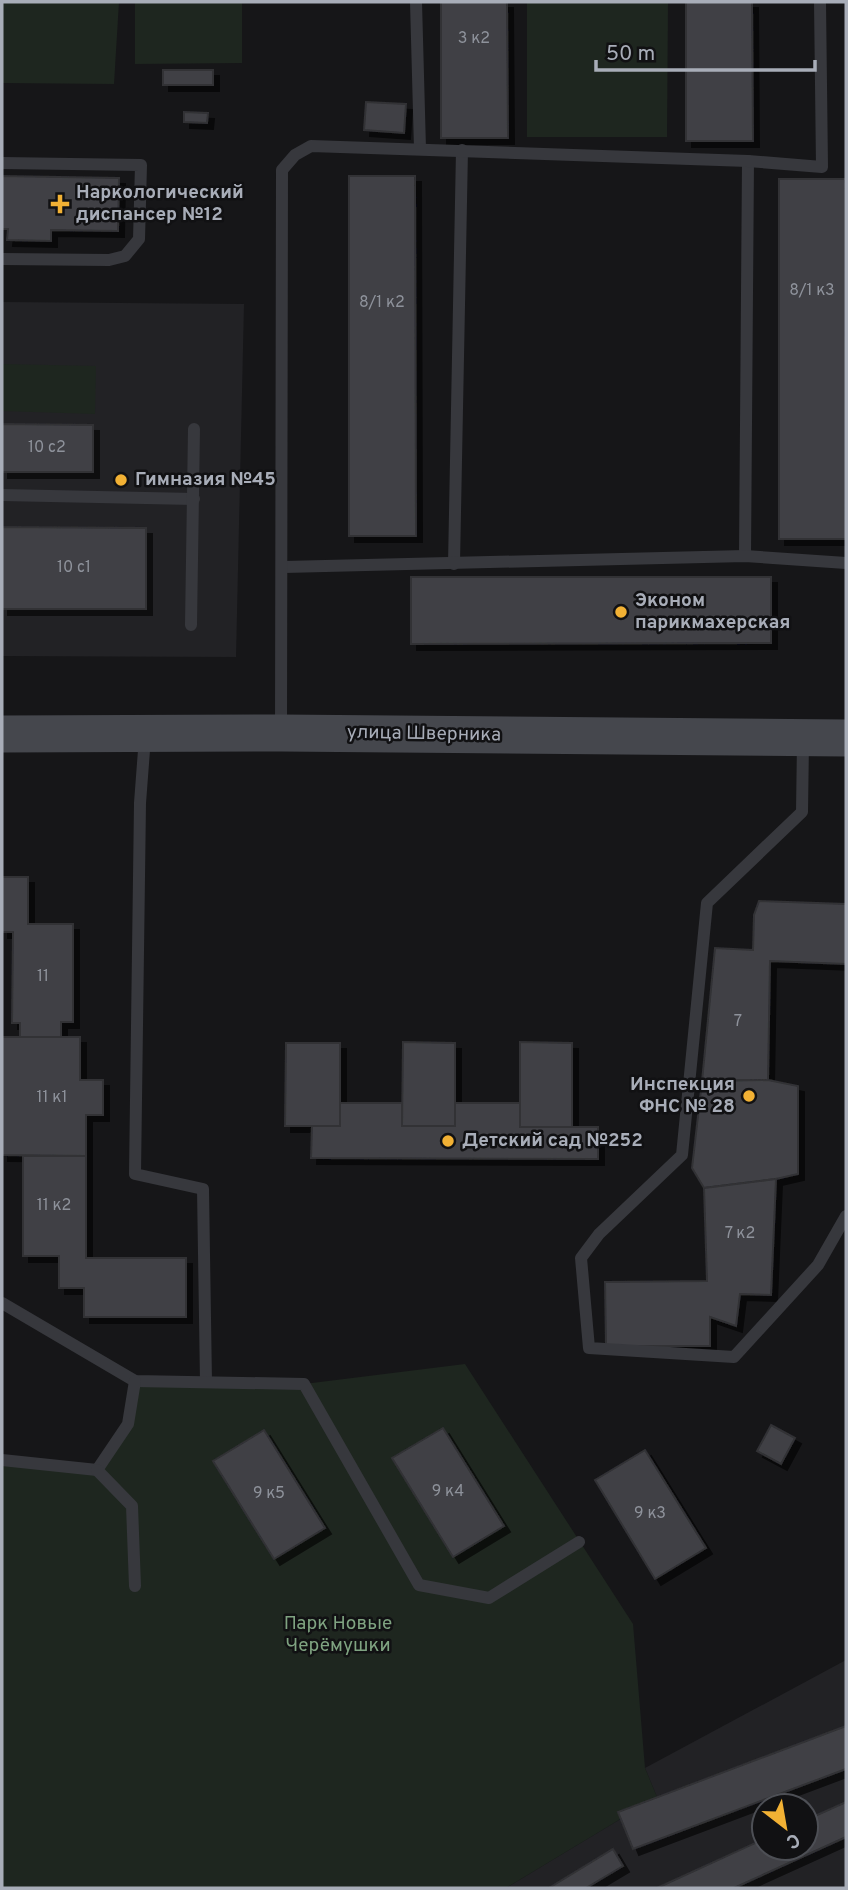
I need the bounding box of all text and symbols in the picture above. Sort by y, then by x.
scale bar [596,28,815,72]
house number: 3 к2 [458,29,490,49]
text: 50 m [606,41,655,68]
place label: Наркологический диспансер №12 [76,181,244,227]
marker: Наркологический диспансер №12 [50,194,70,214]
house number: 8/1 к3 [789,281,835,301]
house number: 8/1 к2 [359,293,405,313]
house number: 10 с2 [28,438,66,458]
place label: Гимназия №45 [135,468,276,492]
marker: Гимназия №45 [113,472,129,488]
house number: 10 с1 [57,558,91,578]
place label: Эконом парикмахерская [635,589,791,635]
marker: Эконом парикмахерская [613,604,629,620]
street label: улица Шверника [347,721,501,747]
house number: 11 [37,967,49,987]
house number: 7 [734,1012,742,1032]
place label: Инспекция ФНС № 28 [630,1073,735,1119]
house number: 11 к1 [37,1088,67,1108]
marker: Инспекция ФНС № 28 [741,1088,757,1104]
place label: Детский сад №252 [462,1129,643,1153]
marker: Детский сад №252 [440,1133,456,1149]
house number: 11 к2 [37,1196,71,1216]
house number: 7 к2 [725,1224,755,1244]
house number: 9 к4 [432,1482,464,1502]
house number: 9 к5 [253,1484,285,1504]
house number: 9 к3 [634,1504,666,1524]
park label: Парк Новые Черёмушки [284,1612,392,1658]
north arrow [750,1792,820,1862]
text: С [781,1826,804,1853]

